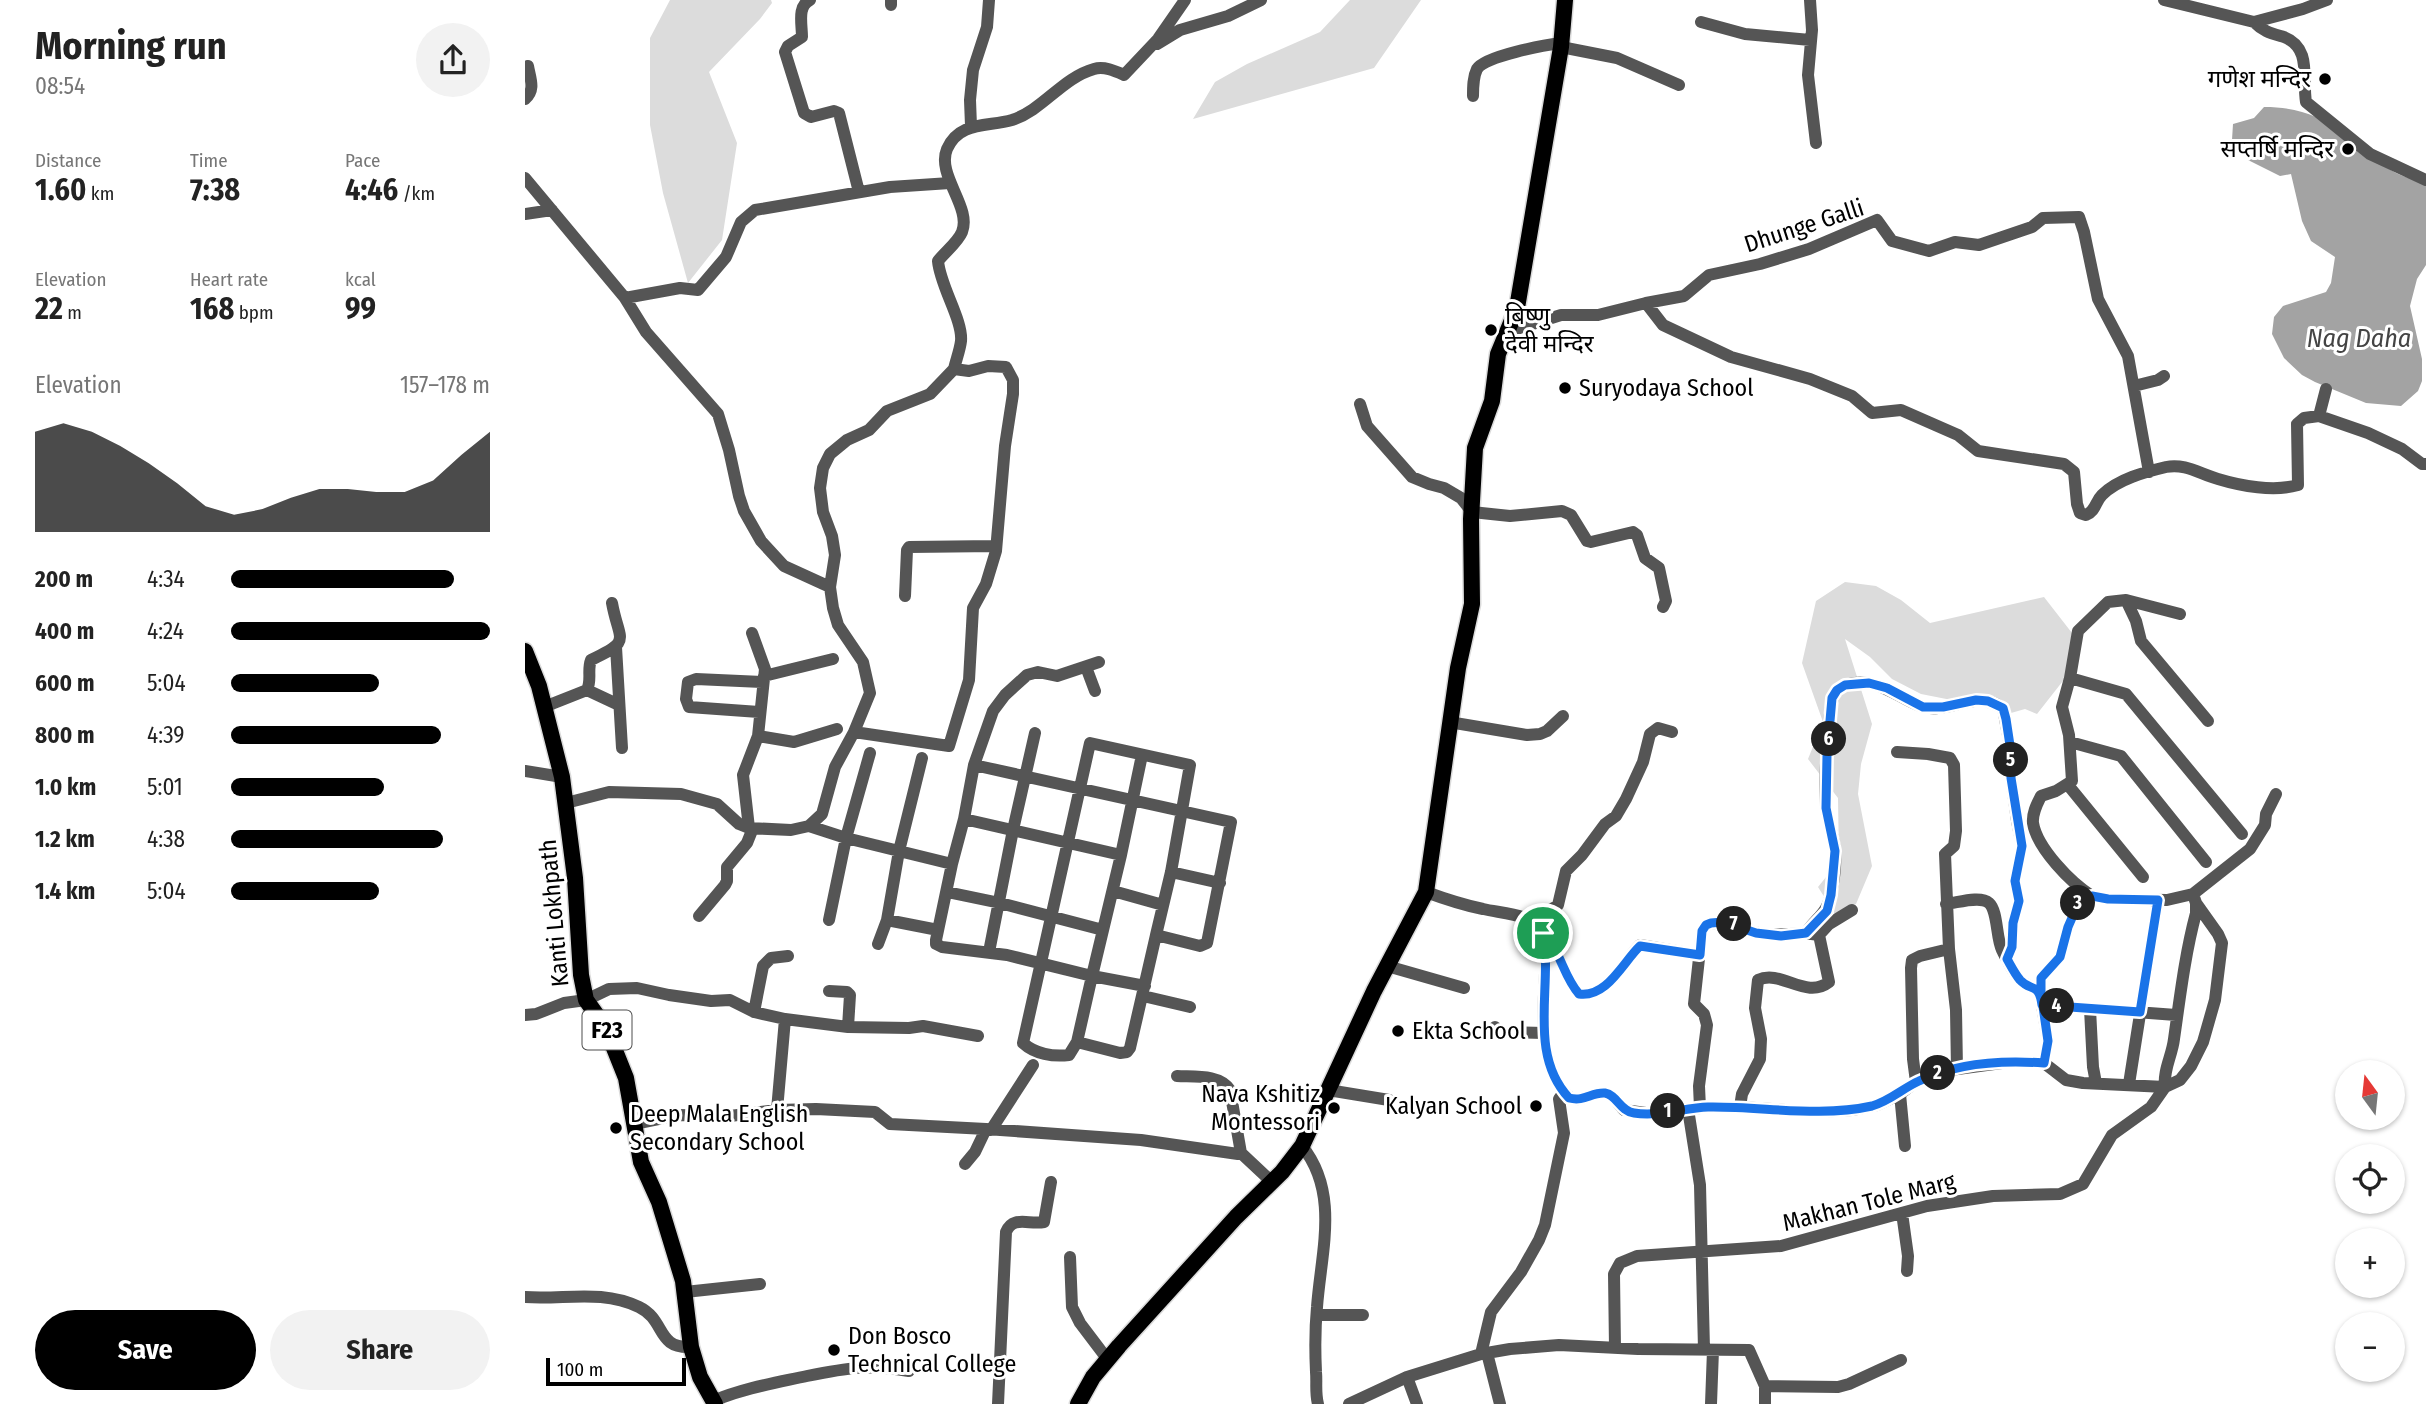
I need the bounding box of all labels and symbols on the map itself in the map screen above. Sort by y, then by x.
place label: गणेश मन्दिर [2208,65,2312,93]
marker: गणेश मन्दिर [2317,71,2333,87]
place label: सप्तर्षि मन्दिर [2220,135,2335,163]
marker: सप्तर्षि मन्दिर [2340,141,2356,157]
street label: Dhunge Galli [1741,193,1867,259]
place label: बिष्णु देवी मन्दिर [1505,302,1595,358]
marker: बिष्णु देवी मन्दिर [1483,322,1499,338]
water label: Nag Daha [2307,323,2411,354]
place label: Suryodaya School [1579,374,1754,402]
marker: Suryodaya School [1557,380,1573,396]
pin: 6 [1811,722,1847,756]
pin: 5 [1993,742,2029,778]
street label: Kanti Lokhpath [534,838,574,988]
pin: 3 [2061,886,2095,920]
pin [1513,903,1573,963]
pin: 7 [1717,906,1751,942]
pin: 4 [2039,988,2075,1024]
road number: F23 [582,1010,631,1050]
place label: Ekta School [1412,1017,1526,1045]
marker: Ekta School [1390,1023,1406,1039]
pin: 2 [1921,1056,1955,1090]
north arrow [2335,1060,2405,1130]
place label: Nava Kshitiz Montessori [1201,1080,1320,1136]
place label: Kalyan School [1385,1092,1522,1120]
pin: 1 [1651,1094,1685,1128]
marker: Kalyan School [1528,1098,1544,1114]
place label: Deep Mala English Secondary School [630,1100,809,1156]
marker: Nava Kshitiz Montessori [1326,1100,1342,1116]
marker: Deep Mala English Secondary School [608,1120,624,1136]
street label: Makhan Tole Marg [1780,1167,1959,1237]
place label: Don Bosco Technical College [848,1322,1016,1378]
marker: Don Bosco Technical College [826,1342,842,1358]
scale bar [546,1355,686,1387]

